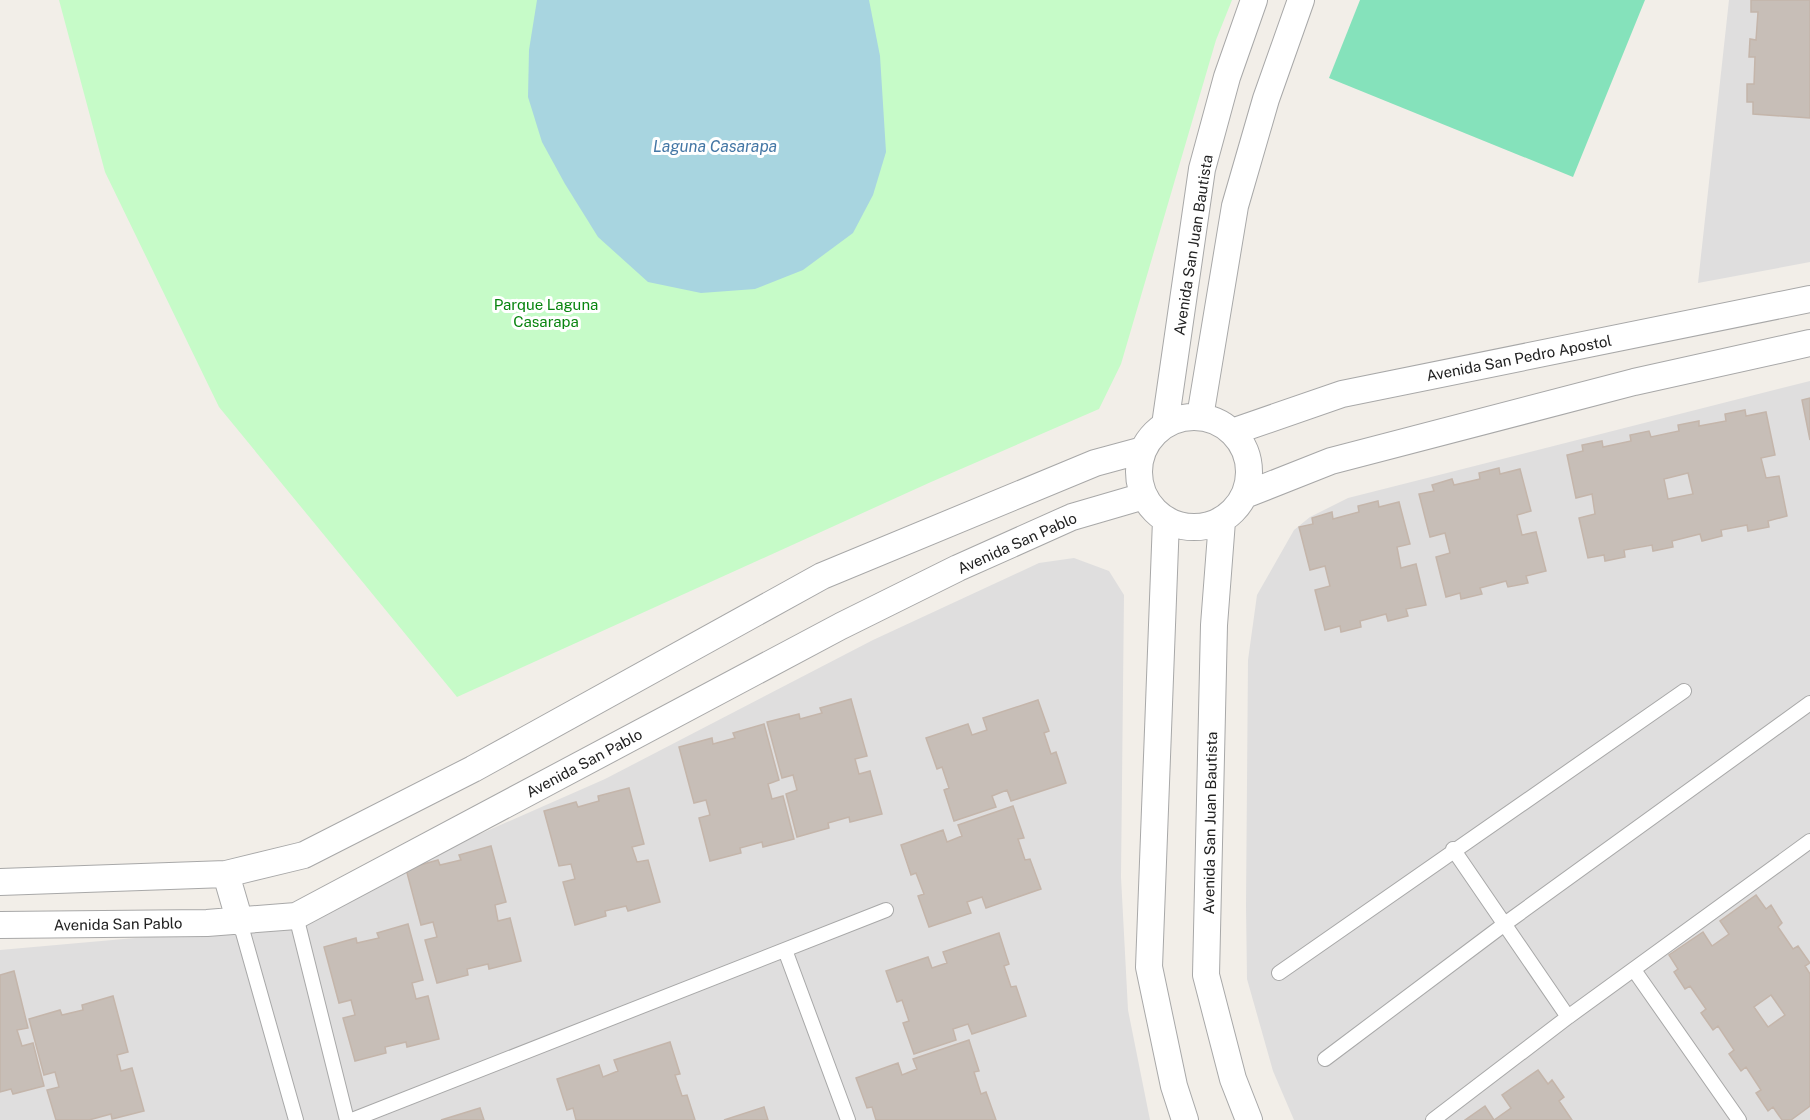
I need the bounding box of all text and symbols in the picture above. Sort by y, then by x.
water label: Laguna Casarapa [653,137,777,156]
street label: Avenida San Juan Bautista [1170,153,1216,337]
park label: Parque Laguna Casarapa [494,296,598,330]
street label: Avenida San Pedro Apostol [1425,332,1613,384]
street label: Avenida San Pablo [955,509,1079,577]
street label: Avenida San Pablo [523,725,645,801]
street label: Avenida San Juan Bautista [1200,731,1220,915]
street label: Avenida San Pablo [53,914,183,934]

